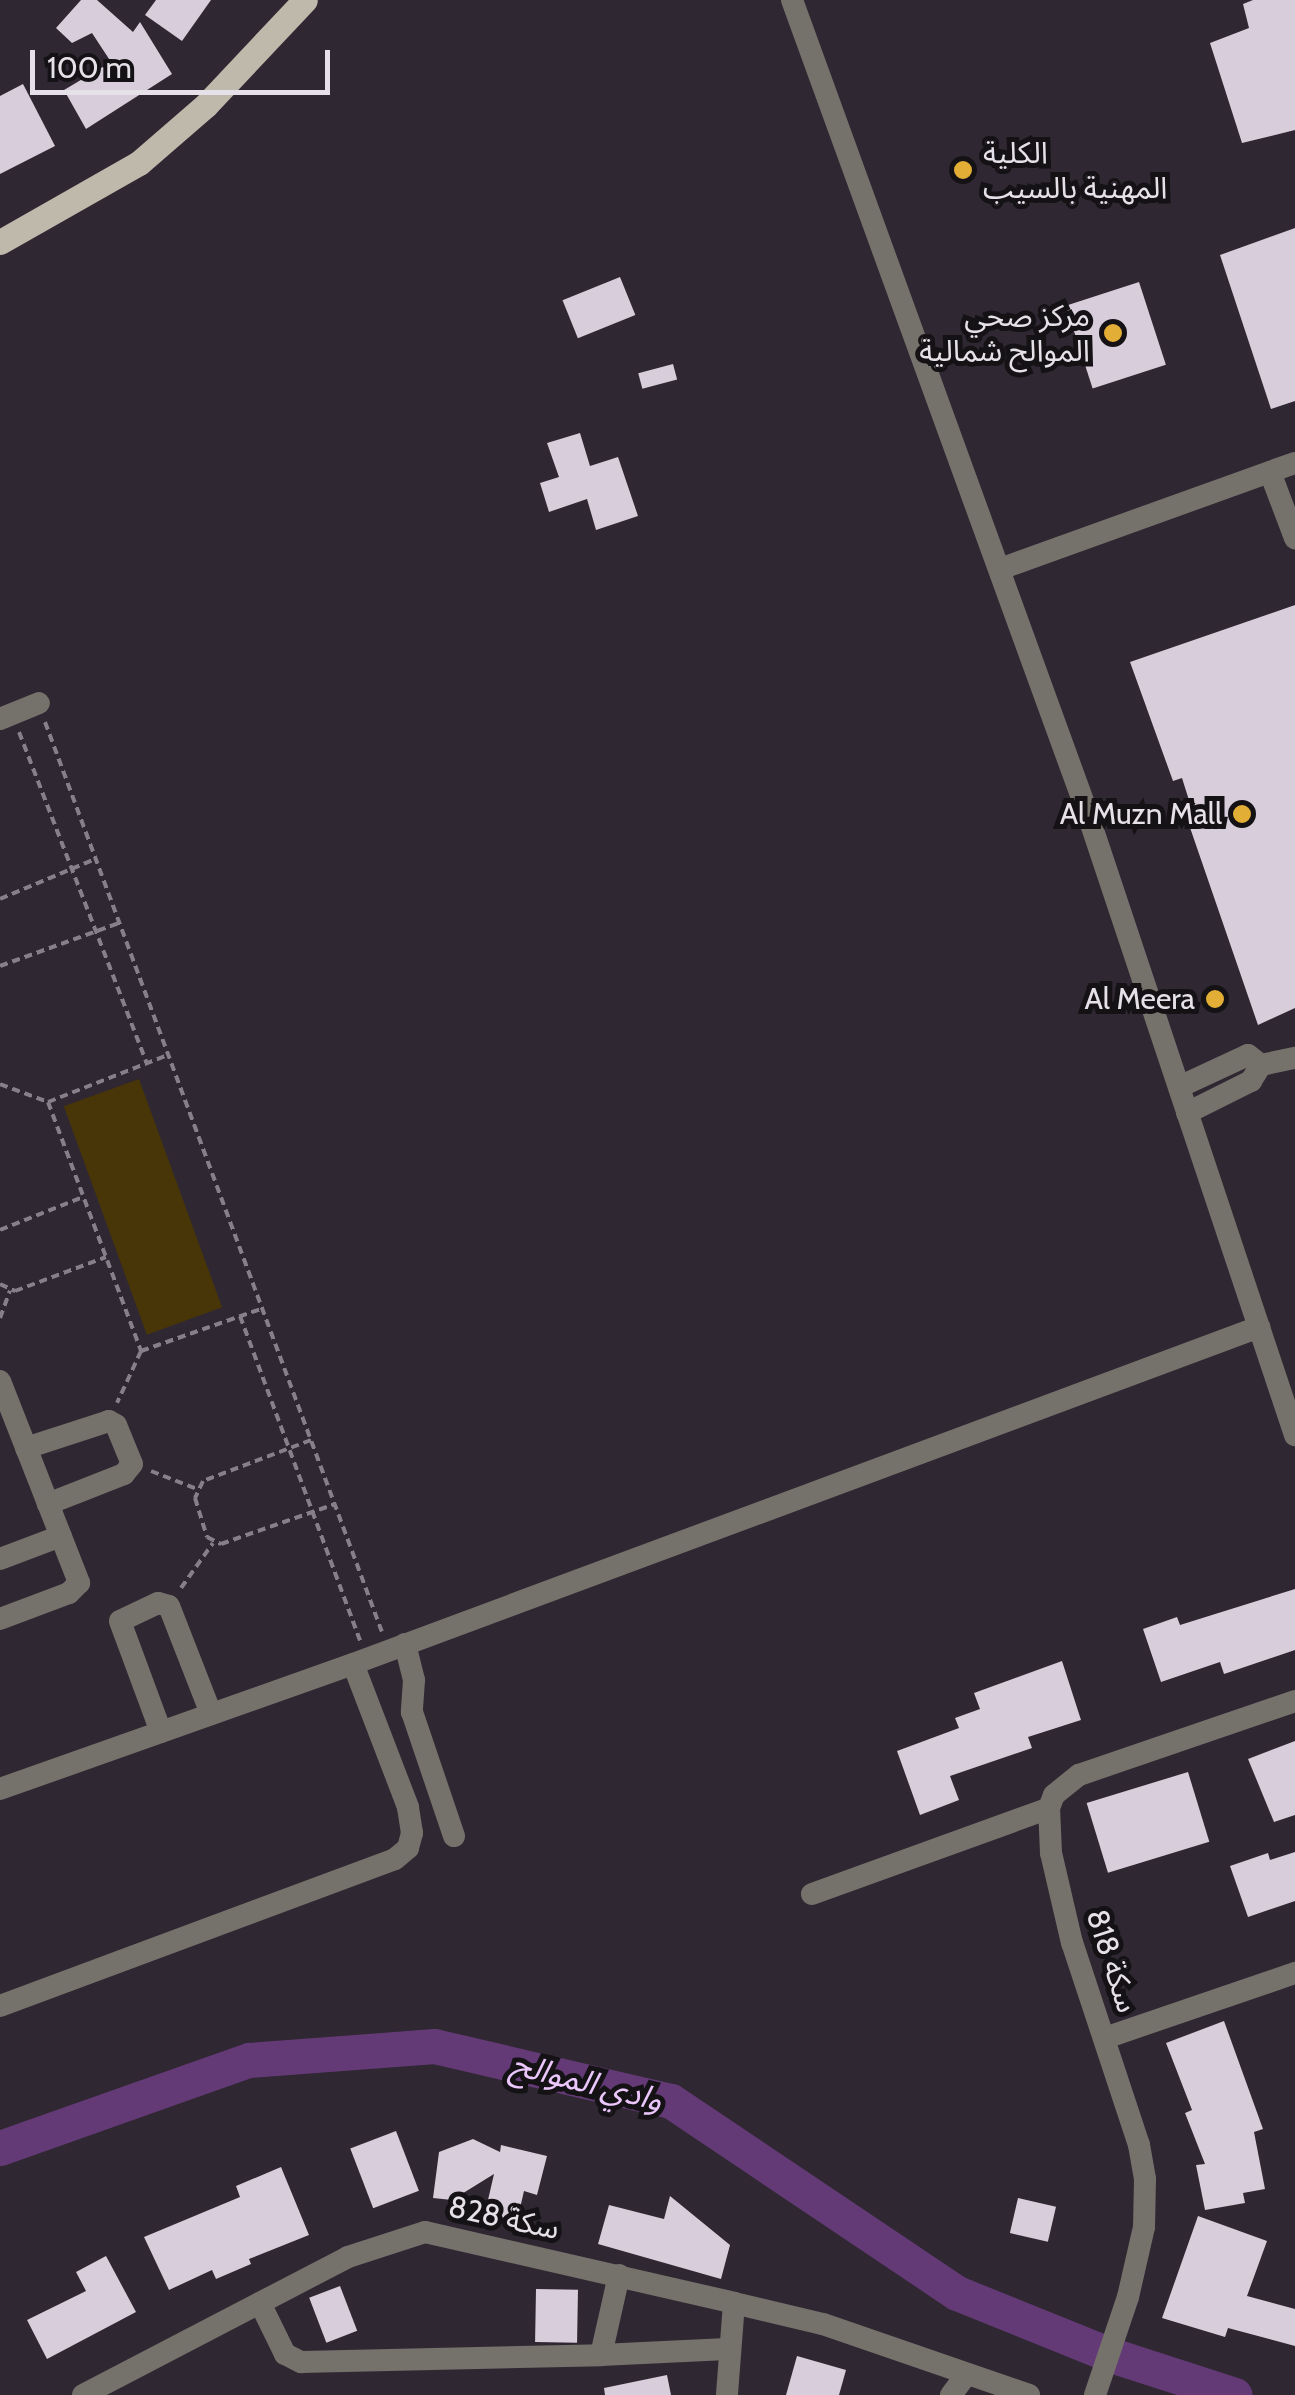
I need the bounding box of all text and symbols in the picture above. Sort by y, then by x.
scale bar [35,30,335,92]
text: 100 m [47,49,132,86]
place label: الكلية المهنية بالسيب [983,135,1167,206]
marker: الكلية المهنية بالسيب [952,159,974,181]
place label: مركز صحي الموالح شمالية [919,298,1090,368]
marker: مركز صحي الموالح شمالية [1100,320,1126,346]
place label: Al Muzn Mall [1060,796,1222,832]
marker: Al Muzn Mall [1231,803,1253,825]
place label: Al Meera [1085,981,1195,1017]
marker: Al Meera [1204,988,1226,1010]
street label: سكة 818 [1078,1905,1146,2017]
water label: وادي الموالح [508,2045,666,2119]
street label: سكة 828 [445,2189,563,2247]

